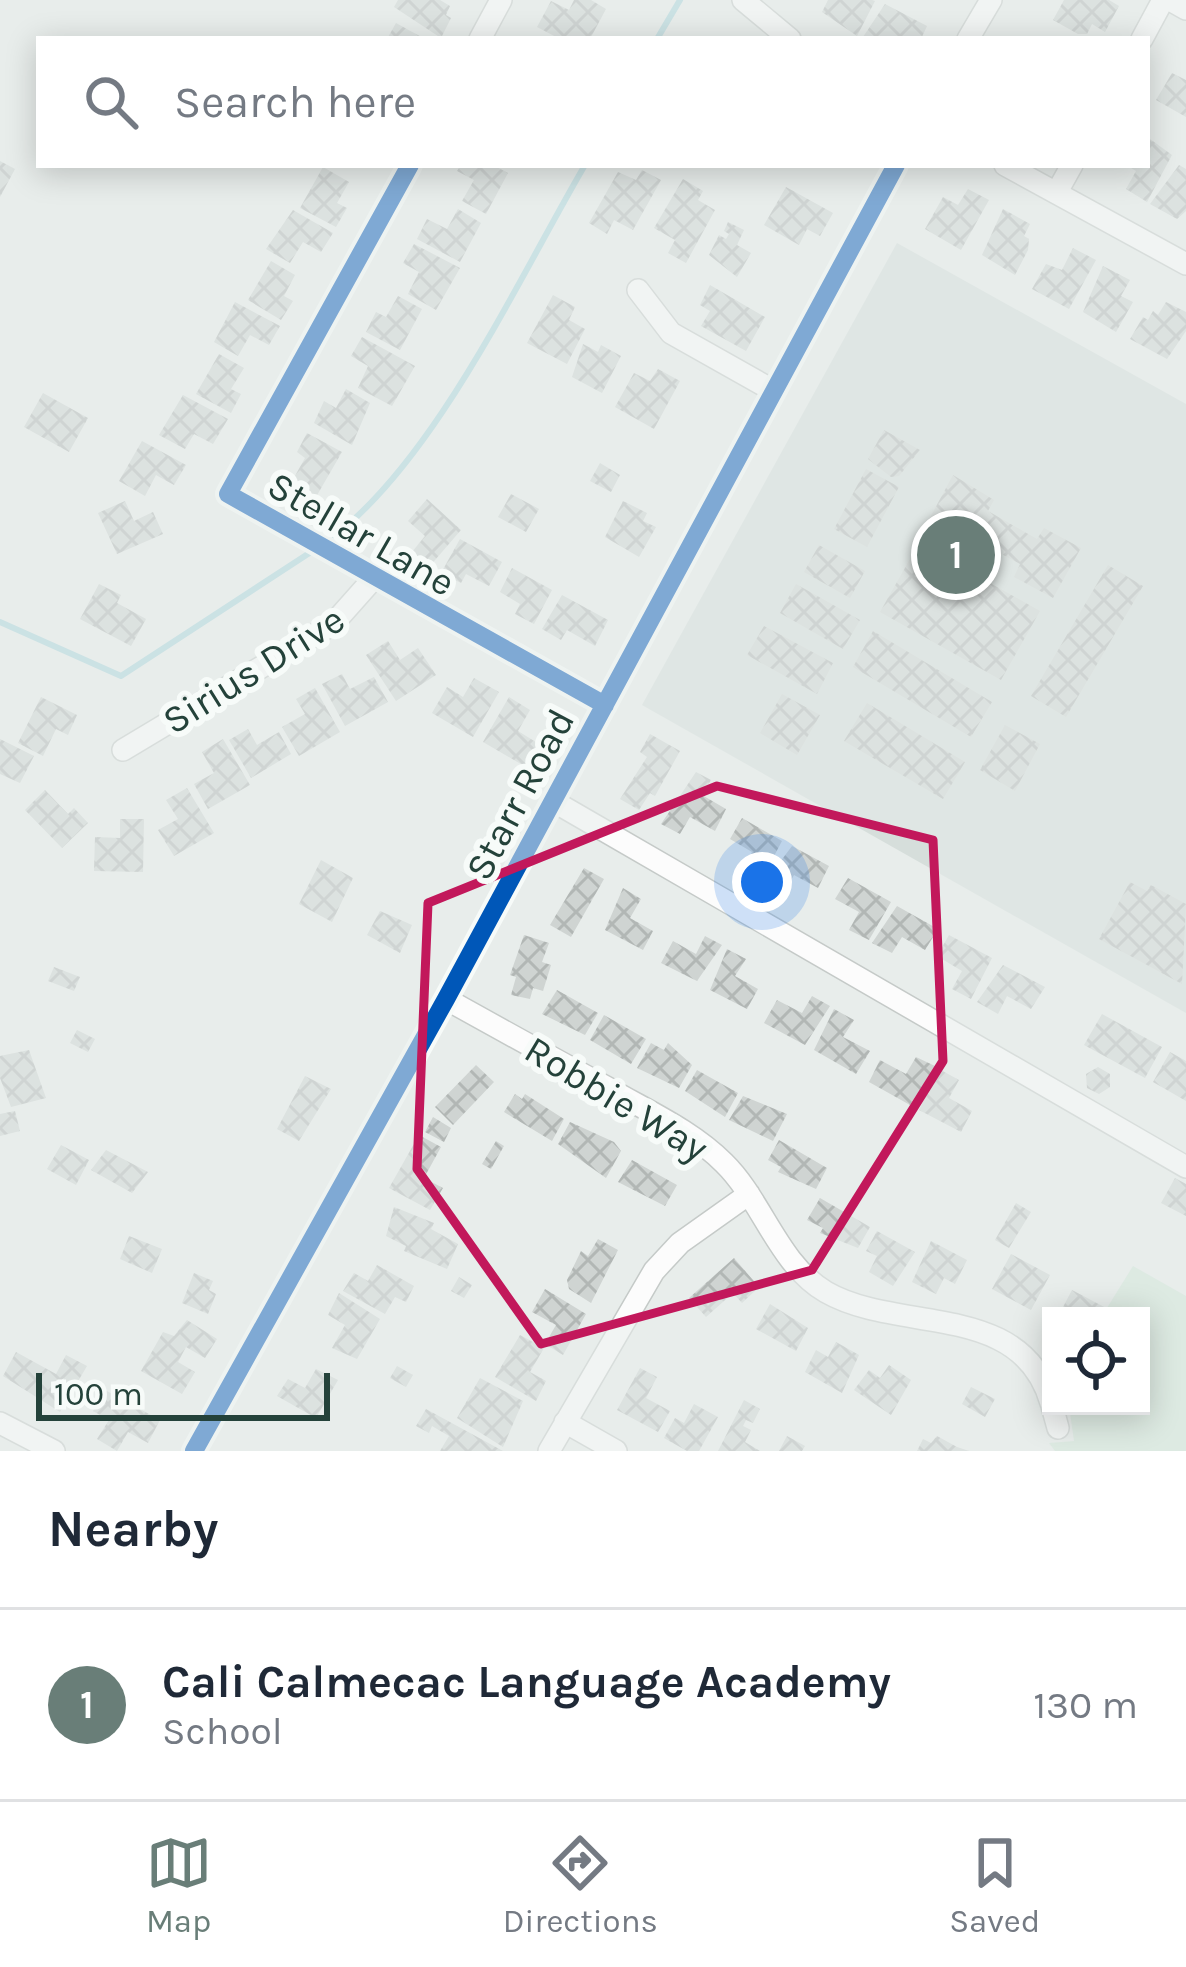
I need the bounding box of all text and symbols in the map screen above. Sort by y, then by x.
search box [36,36,1150,168]
icon: search [78,69,144,135]
text: Search here [174,76,416,128]
street label: Stellar Lane [260,462,463,606]
pin: 1 [917,510,995,600]
street label: Sirius Drive [154,596,353,744]
street label: Starr Road [456,701,584,888]
your location [732,852,792,912]
street label: Robbie Way [517,1026,716,1172]
map controls [1042,1307,1150,1415]
button: locate [1042,1307,1150,1415]
scale bar [36,1367,330,1420]
text: 100 m [54,1375,143,1413]
text: Nearby [48,1499,218,1559]
text: Cali Calmecac Language Academy [162,1656,891,1708]
text: 1 [80,1682,94,1728]
text: 130 m [1033,1682,1138,1728]
text: School [162,1708,283,1754]
tab: Map [146,1830,212,1940]
tab: Directions [503,1830,658,1940]
tab: Saved [949,1830,1040,1940]

